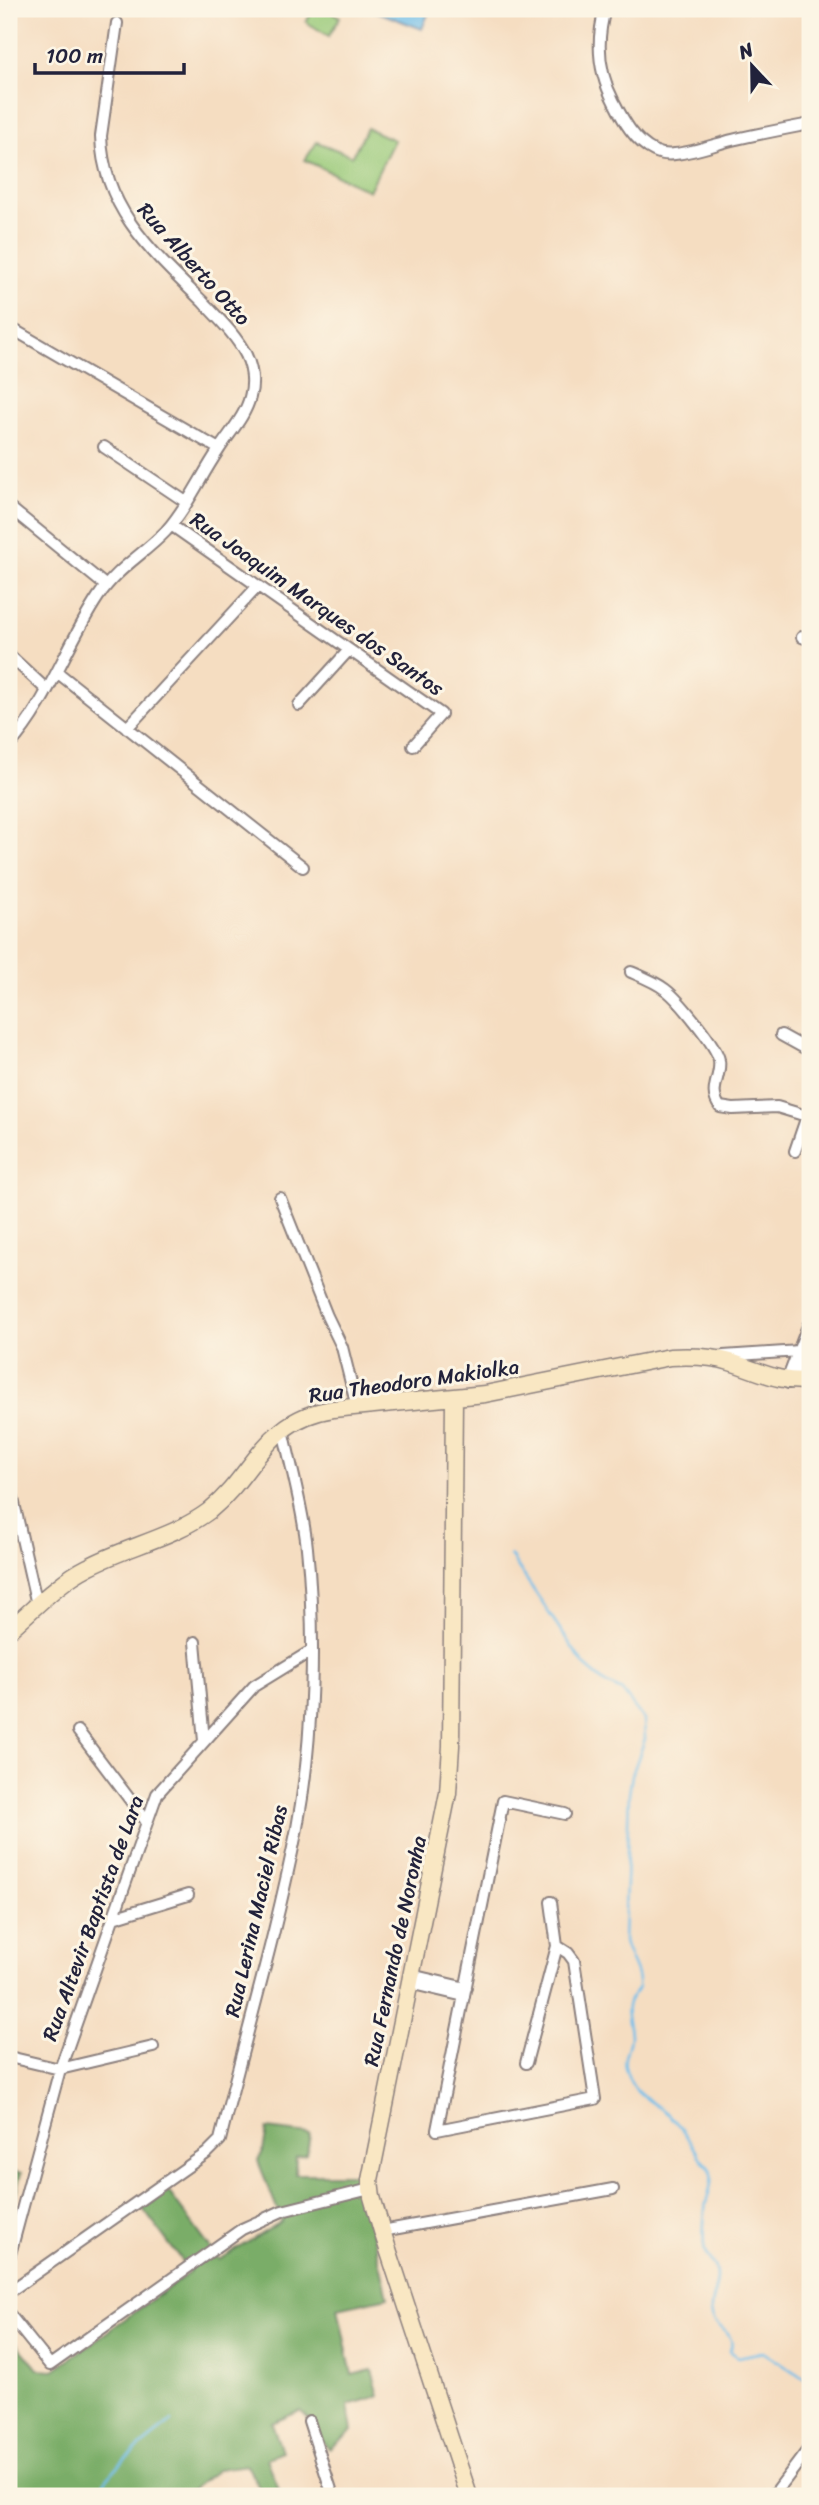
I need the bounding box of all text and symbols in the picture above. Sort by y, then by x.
scale bar [35,32,184,76]
north arrow [718,32,788,102]
text: N [733,33,759,69]
text: 100 m [46,37,103,75]
street label: Rua Alberto Otto [127,193,261,335]
street label: Rua Joaquim Marques dos Santos [182,502,452,707]
street label: Rua Theodoro Makiolka [306,1347,522,1415]
street label: Rua Altevir Baptista de Lara [31,1789,155,2046]
street label: Rua Lerina Maciel Ribas [213,1801,299,2021]
street label: Rua Fernando de Noronha [352,1832,438,2070]

